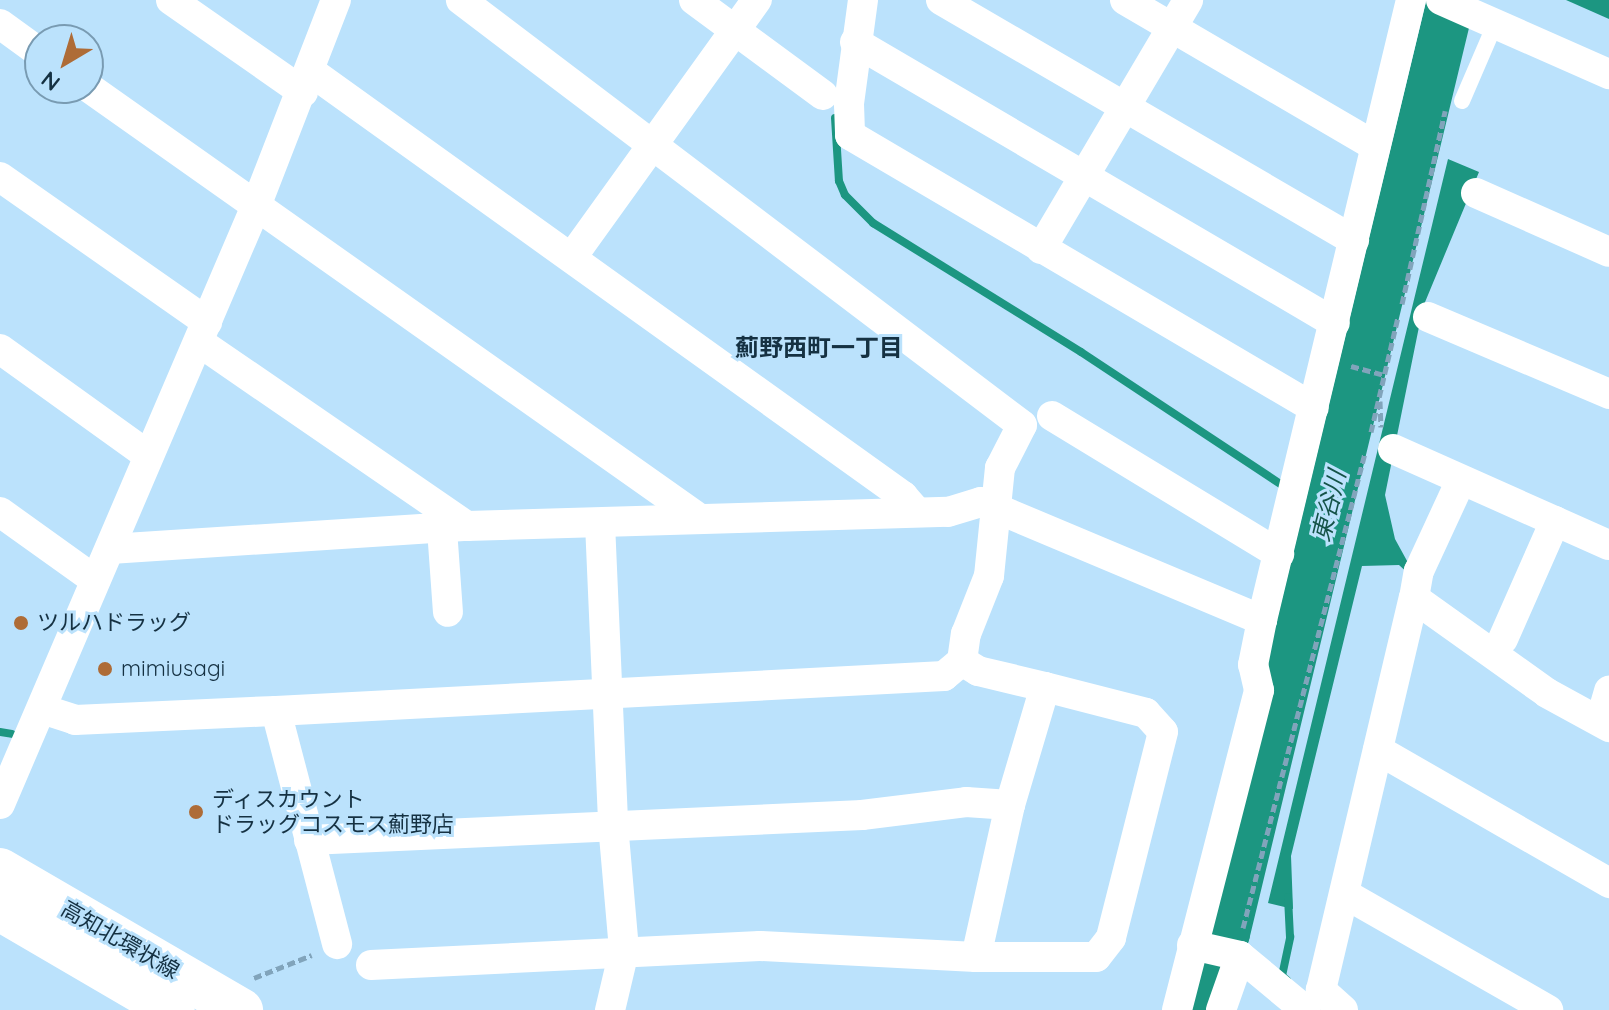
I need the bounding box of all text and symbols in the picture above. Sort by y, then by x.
north arrow [24,24,104,104]
text: N [35,65,65,97]
district label: 薊野西町一丁目 [735,334,903,362]
water label: 東谷川 [1306,468,1352,544]
place label: ツルハドラッグ [37,610,191,636]
marker: ツルハドラッグ [12,614,30,632]
place label: mimiusagi [121,656,225,682]
marker: mimiusagi [96,660,114,678]
place label: ディスカウント ドラッグコスモス薊野店 [212,786,454,838]
marker: ディスカウント ドラッグコスモス薊野店 [187,803,205,821]
street label: 高知北環状線 [56,896,184,984]

